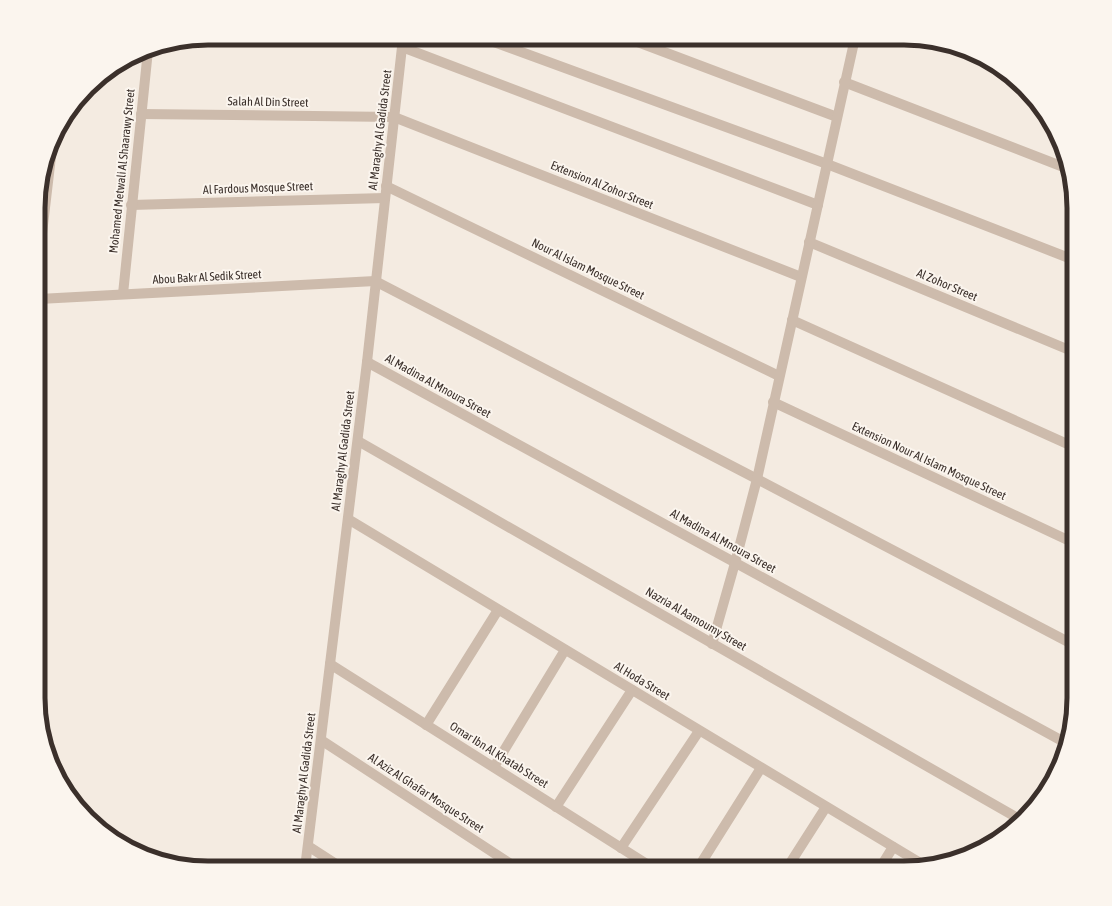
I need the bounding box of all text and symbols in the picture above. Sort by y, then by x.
street label: Al Maraghy Al Gadida Street [366,69,394,191]
street label: Mohamed Metwali Al Shaarawy Street [106,88,138,254]
street label: Salah Al Din Street [227,94,309,110]
street label: Extension Al Zohor Street [549,158,656,212]
street label: Al Fardous Mosque Street [203,179,314,197]
street label: Nour Al Islam Mosque Street [529,236,647,303]
street label: Al Zohor Street [914,266,980,304]
street label: Abou Bakr Al Sedik Street [152,267,262,287]
street label: Al Madina Al Mnoura Street [383,351,494,421]
street label: Al Maraghy Al Gadida Street [329,390,357,512]
street label: Extension Nour Al Islam Mosque Street [850,419,1009,503]
street label: Al Madina Al Mnoura Street [668,506,779,576]
street label: Nazria Al Aamoumy Street [643,584,749,654]
street label: Al Hoda Street [612,659,673,703]
street label: Al Maraghy Al Gadida Street [290,712,318,834]
street label: Omar Ibn Al Khatab Street [447,719,551,791]
street label: Al Aziz Al Ghafar Mosque Street [366,750,487,836]

